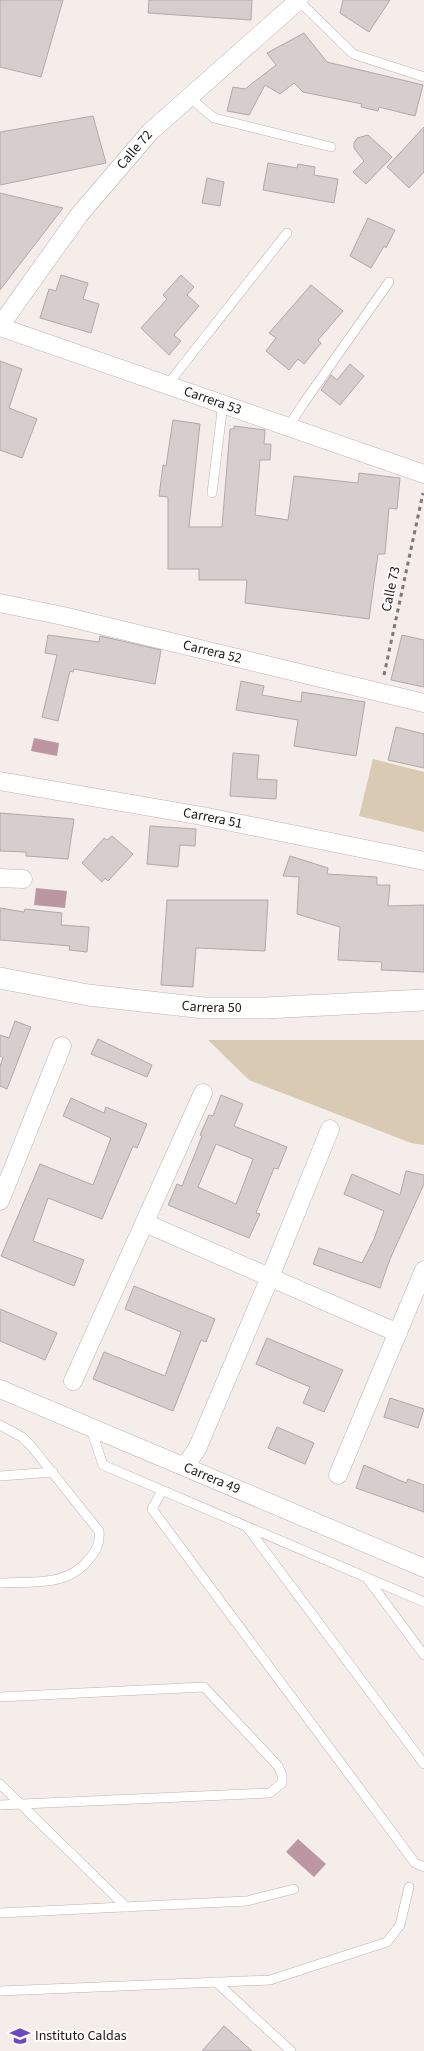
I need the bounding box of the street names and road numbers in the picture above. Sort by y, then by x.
street label: Calle 72 [112,126,157,174]
street label: Carrera 53 [181,381,244,420]
street label: Calle 73 [376,564,406,614]
street label: Carrera 52 [181,635,244,669]
street label: Carrera 51 [182,803,244,834]
street label: Carrera 50 [181,996,242,1018]
street label: Carrera 49 [180,1458,243,1499]

